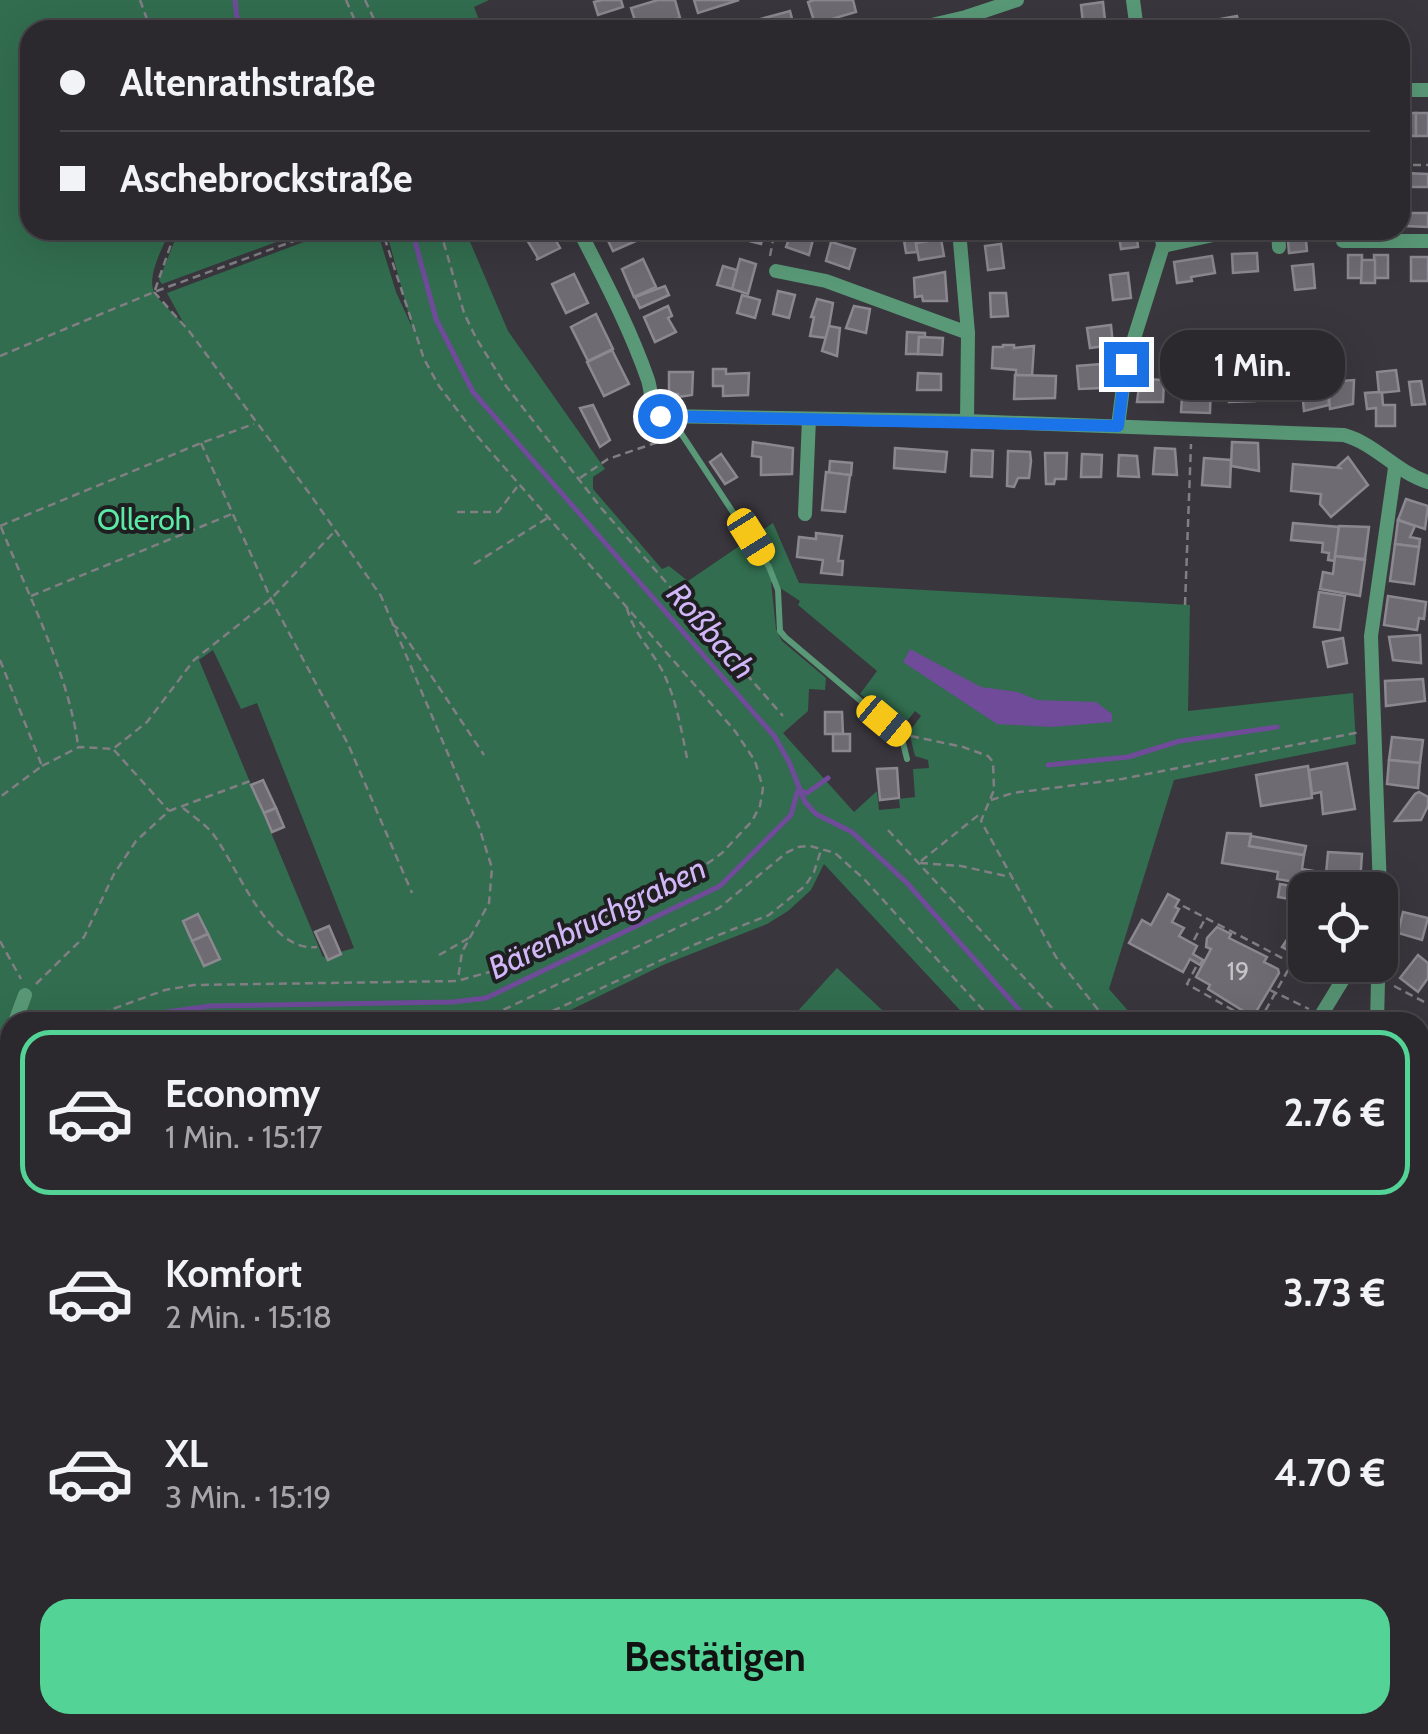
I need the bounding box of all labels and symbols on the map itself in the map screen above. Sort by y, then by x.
callout: 1 Min. [1161,329,1346,399]
route end [1104,342,1149,387]
route start [638,394,683,439]
park label: Olleroh [97,501,191,538]
car [722,504,780,570]
water label: Roßbach [659,575,764,687]
car [851,690,917,752]
water label: Bärenbruchgraben [482,848,712,987]
house number: 19 [1227,956,1249,986]

